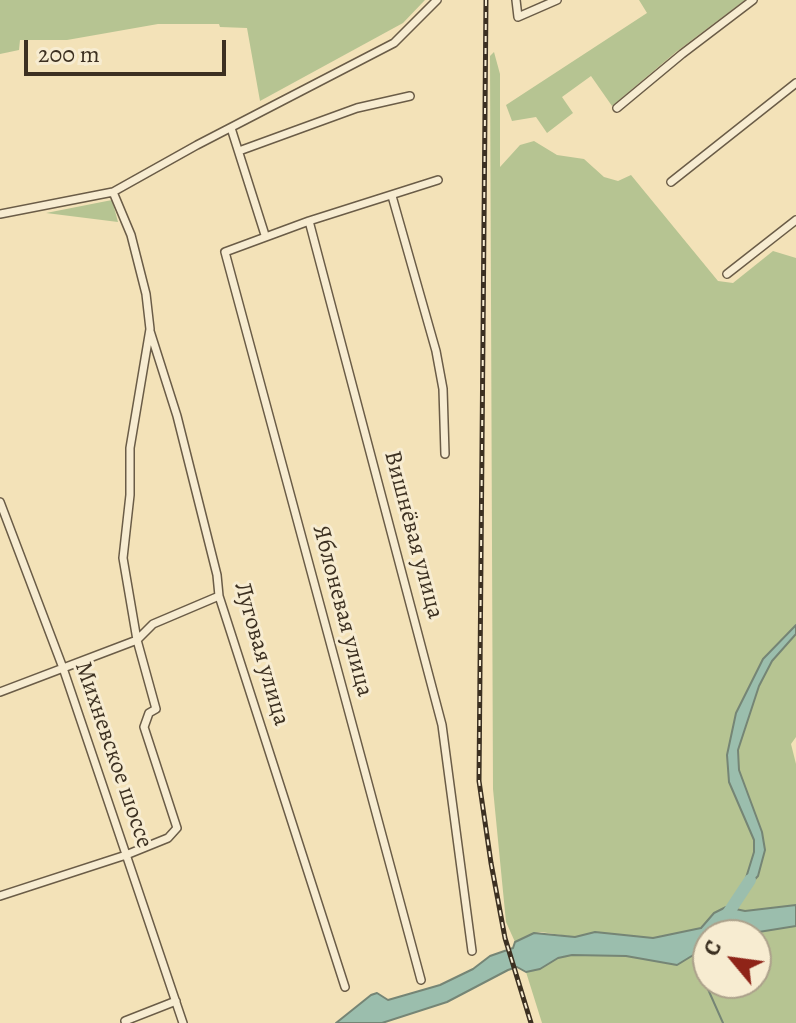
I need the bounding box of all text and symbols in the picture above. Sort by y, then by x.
scale bar [28,24,230,74]
text: 200 m [38,38,100,70]
street label: Вишнёвая улица [377,448,449,622]
street label: Яблоневая улица [305,522,379,700]
street label: Луговая улица [227,579,295,729]
street label: Михневское шоссе [68,658,158,852]
north arrow [692,919,772,999]
text: С [696,935,729,962]

